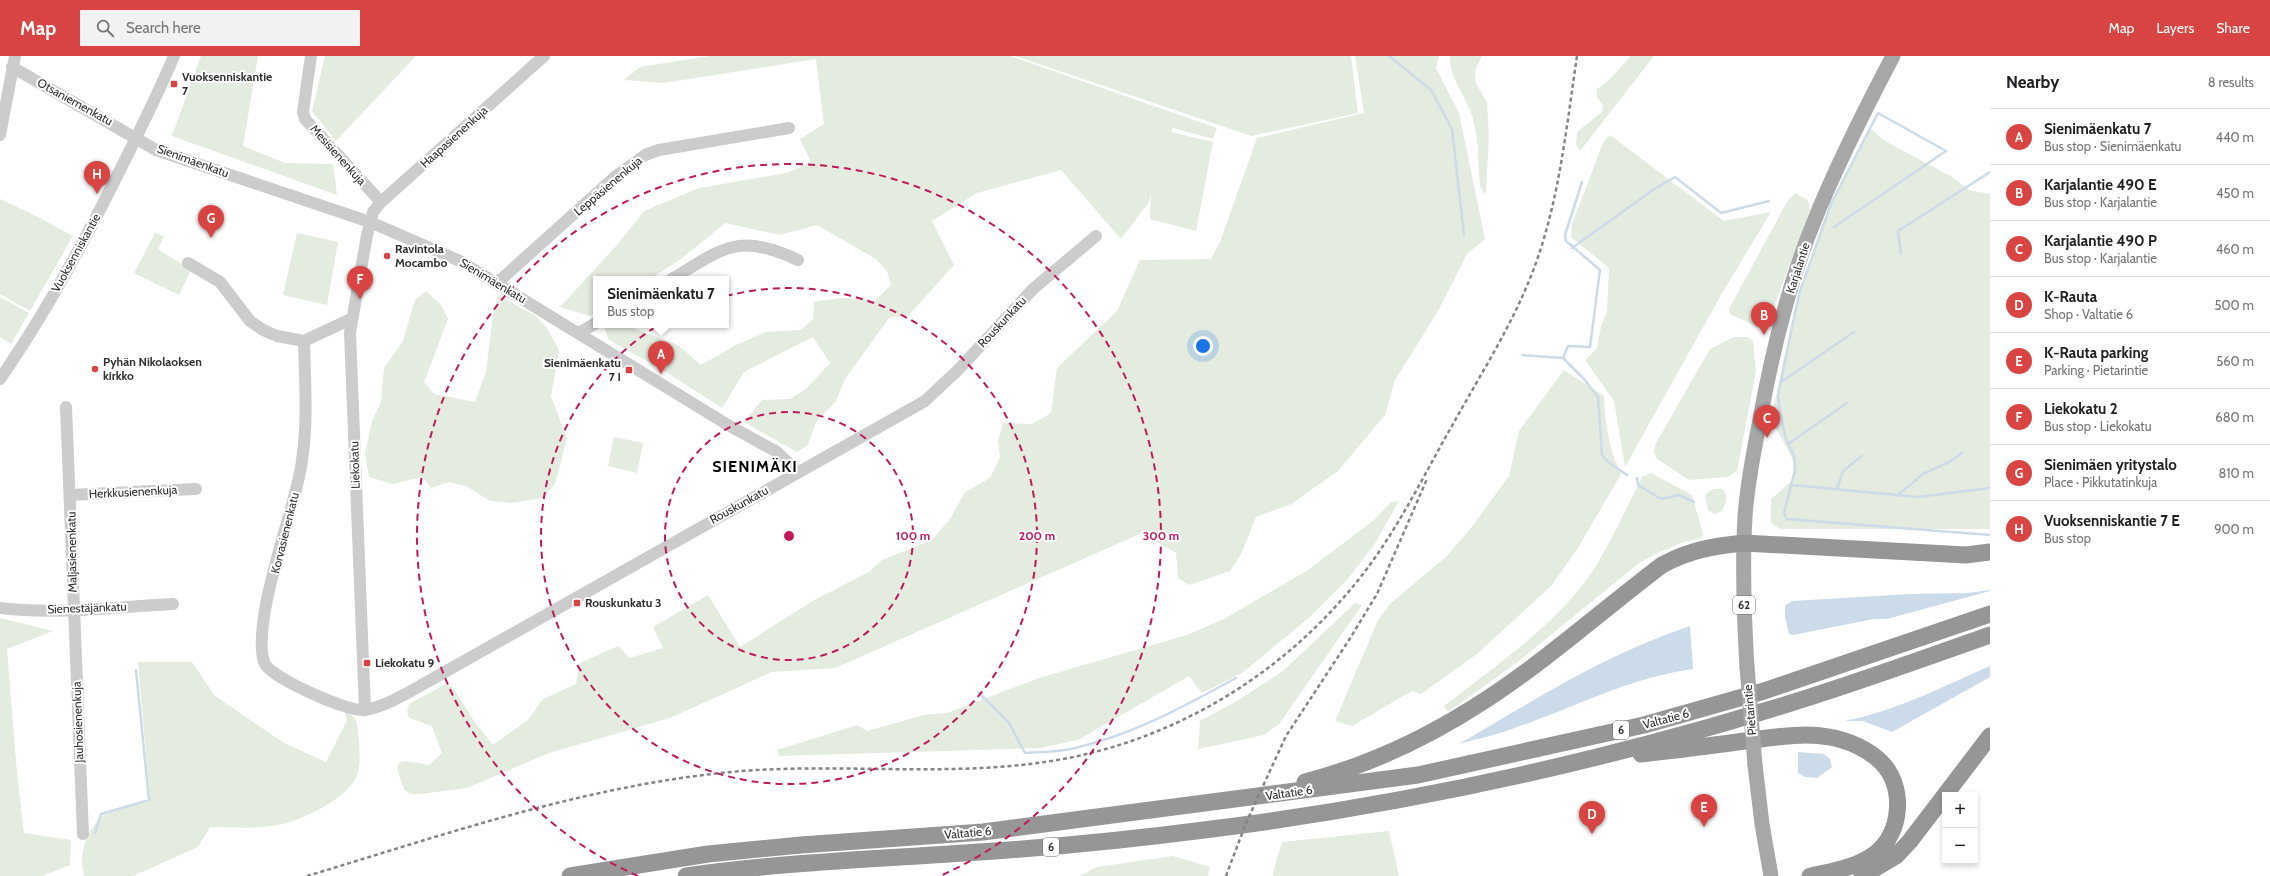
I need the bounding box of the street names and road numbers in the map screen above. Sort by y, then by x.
street label: Otsaniemenkatu [35,75,116,129]
street label: Haapasienenkuja [417,102,491,171]
street label: Mesisienenkuja [307,121,370,188]
street label: Sienimäenkatu [155,141,231,180]
street label: Leppäsienenkuja [571,153,645,218]
street label: Vuoksenniskantie [48,211,103,295]
street label: Karjalantie [1782,241,1813,295]
street label: Sienimäenkatu [457,255,529,306]
street label: Rouskunkatu [974,293,1029,350]
street label: Liekokatu [346,441,363,489]
street label: Herkkusienenkuja [88,482,178,501]
street label: Rouskunkatu [707,482,771,527]
street label: Korvasienenkatu [267,491,302,575]
street label: Maljasienenkatu [63,511,80,593]
road number: 62 [1733,596,1755,614]
street label: Sienestäjänkatu [47,599,127,616]
street label: Jauhosienenkuja [69,681,86,764]
street label: Pietarintie [1740,684,1759,736]
street label: Valtatie 6 [1641,705,1691,732]
road number: 6 [1613,721,1629,739]
street label: Valtatie 6 [1264,782,1314,803]
street label: Valtatie 6 [944,823,992,842]
road number: 6 [1043,838,1059,856]

